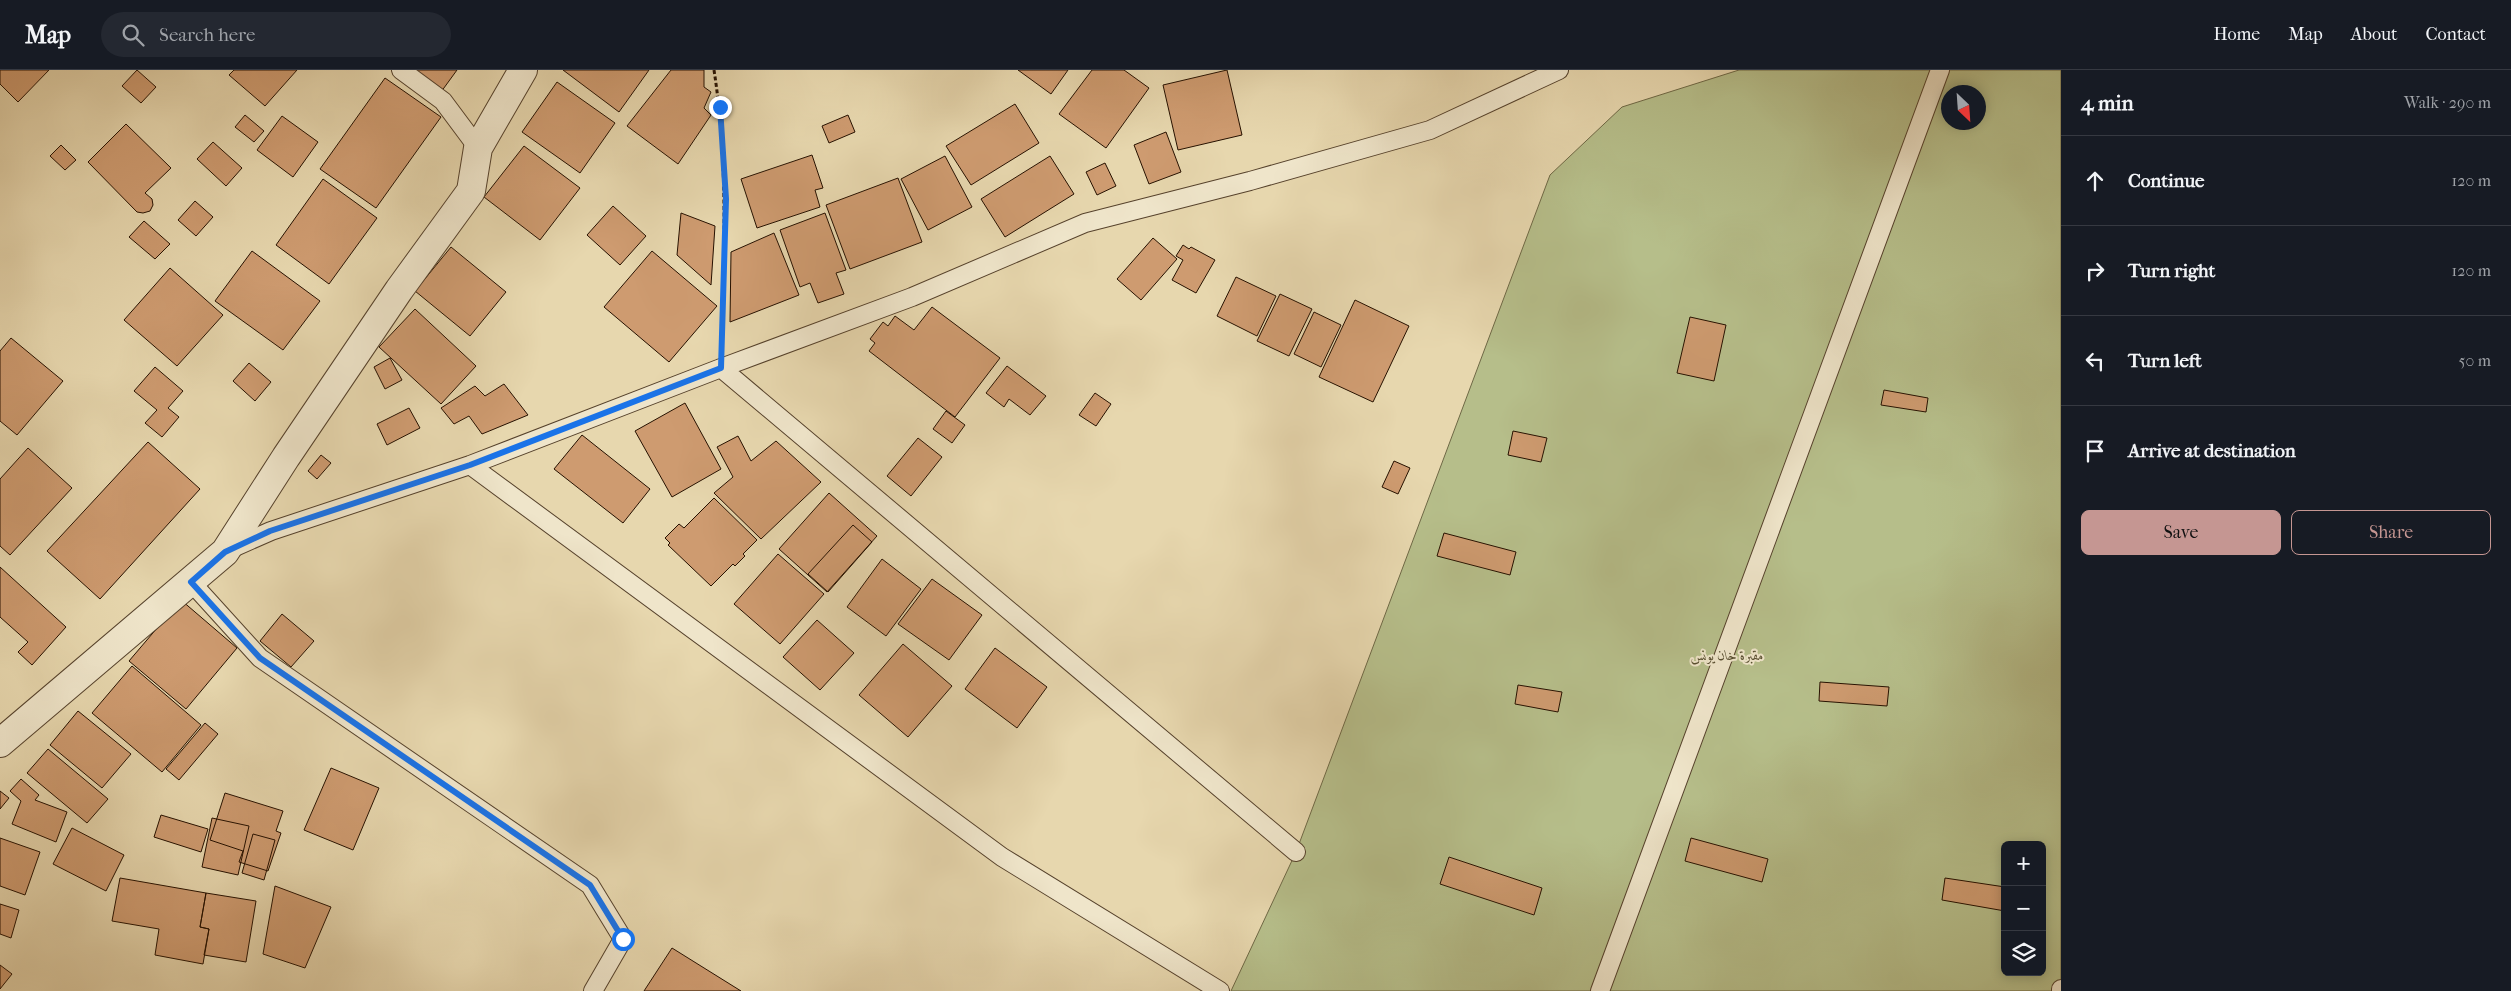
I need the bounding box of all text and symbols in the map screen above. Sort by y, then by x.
search box [101,12,451,57]
text: Map [25,21,71,49]
icon: search [119,21,147,49]
text: Search here [159,24,255,46]
text: Home [2213,24,2260,45]
text: Map [2288,24,2323,45]
text: About [2351,24,2397,45]
text: Contact [2425,24,2486,45]
north arrow [1941,85,1986,130]
text: 4 min [2081,91,2134,115]
text: Walk · 290 m [2404,93,2491,112]
route end [709,96,732,119]
icon: ahead [2081,167,2109,195]
text: Continue [2128,170,2204,192]
text: 120 m [2452,171,2491,190]
icon: right [2081,257,2109,285]
text: Turn right [2128,260,2215,282]
text: 120 m [2452,261,2491,280]
icon: left [2081,347,2109,375]
text: Turn left [2128,350,2202,372]
text: 50 m [2459,351,2491,370]
icon: arrive [2081,437,2109,465]
text: Arrive at destination [2128,440,2296,462]
button: Save [2081,510,2281,555]
button: Share [2291,510,2491,555]
park label: مقبرة خان يونس [1690,647,1764,665]
map controls [2001,841,2046,976]
button: + [2001,841,2046,886]
button: − [2001,886,2046,931]
route start [612,928,635,951]
button: layers [2001,931,2046,976]

